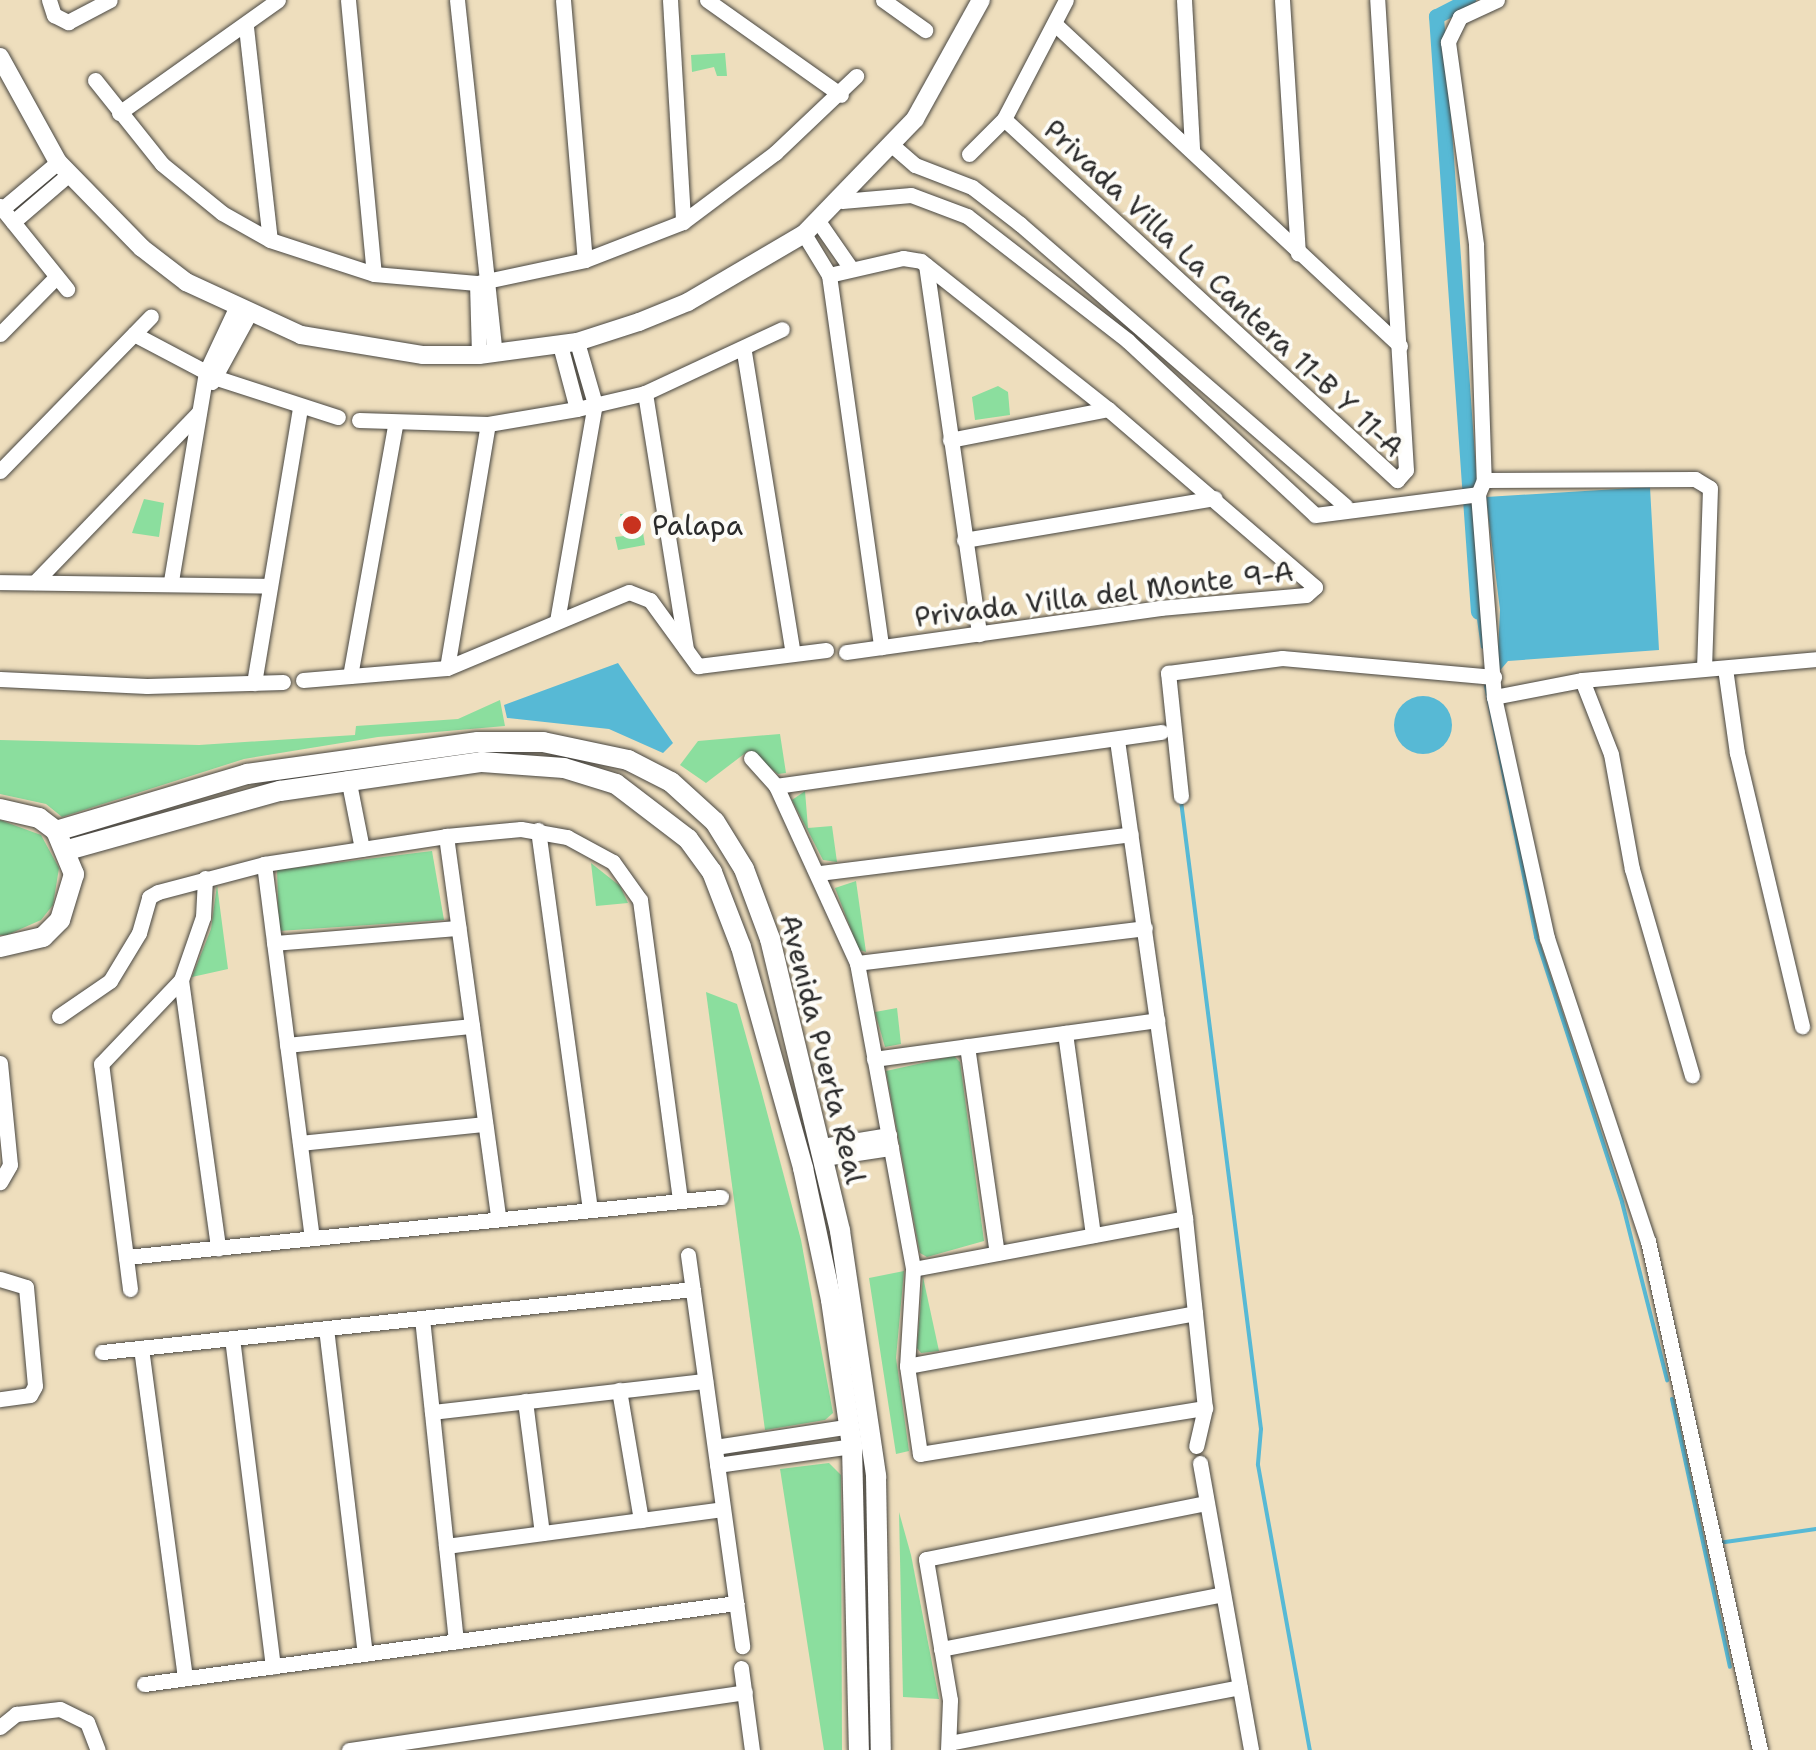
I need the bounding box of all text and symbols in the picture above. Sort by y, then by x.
street label: Privada Villa La Cantera 11-B Y 11-A [1037,112,1411,464]
place label: Palapa [652,508,743,542]
marker: Palapa [621,514,643,536]
street label: Privada Villa del Monte 9-A [913,554,1295,634]
street label: Avenida Puerta Real [773,911,873,1187]

